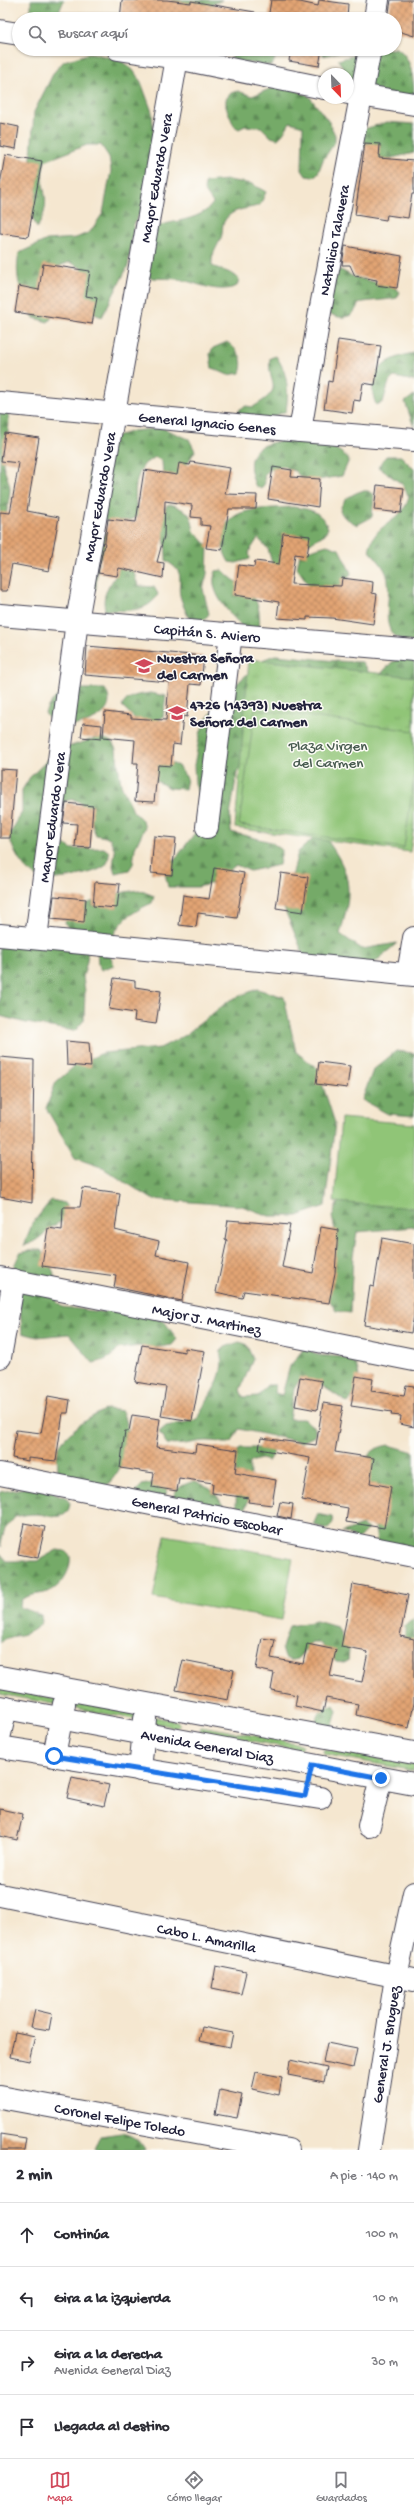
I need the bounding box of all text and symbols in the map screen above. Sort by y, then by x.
search box [12,12,402,56]
icon: search [26,23,48,45]
text: Buscar aquí [58,25,128,43]
north arrow [318,68,354,104]
street label: Mayor Eduardo Vera [137,111,178,244]
street label: Natalicio Talavera [316,183,355,297]
street label: General Ignacio Genes [138,409,277,440]
street label: Mayor Eduardo Vera [81,430,122,563]
street label: Capitán S. Aviero [153,621,261,648]
place label: Nuestra Señora del Carmen [157,650,254,685]
school or university icon: Nuestra Señora del Carmen [134,656,154,676]
place label: 4726 (14393) Nuestra Señora del Carmen [189,697,322,732]
school or university icon: 4726 (14393) Nuestra Señora del Carmen [167,703,187,723]
park label: Plaza Virgen del Carmen [288,738,367,773]
street label: Mayor Eduardo Vera [36,750,71,884]
street label: Major J. Martinez [150,1301,263,1341]
street label: General Patricio Escobar [130,1493,285,1541]
street label: Avenida General Diaz [139,1726,275,1769]
route start [45,1747,63,1765]
route end [372,1769,390,1787]
street label: Cabo L. Amarilla [155,1920,258,1958]
street label: General J. Bruguez [369,1984,406,2105]
street label: Coronel Felipe Toledo [53,2100,187,2142]
text: 2 min [16,2166,52,2186]
text: A pie · 140 m [330,2169,398,2184]
icon: ahead [16,2224,38,2246]
text: Continúa [54,2226,109,2244]
text: 100 m [366,2227,398,2242]
icon: left [16,2288,38,2310]
text: Gira a la izquierda [54,2290,170,2308]
text: 10 m [373,2291,398,2306]
text: Gira a la derecha [54,2346,162,2364]
icon: right [16,2352,38,2374]
text: 30 m [372,2355,398,2370]
text: Avenida General Diaz [54,2364,171,2379]
icon: arrive [16,2416,38,2438]
text: Llegada al destino [54,2418,170,2436]
tab: Mapa [47,2469,72,2505]
tab: Cómo llegar [167,2469,221,2505]
tab: Guardados [316,2469,367,2505]

